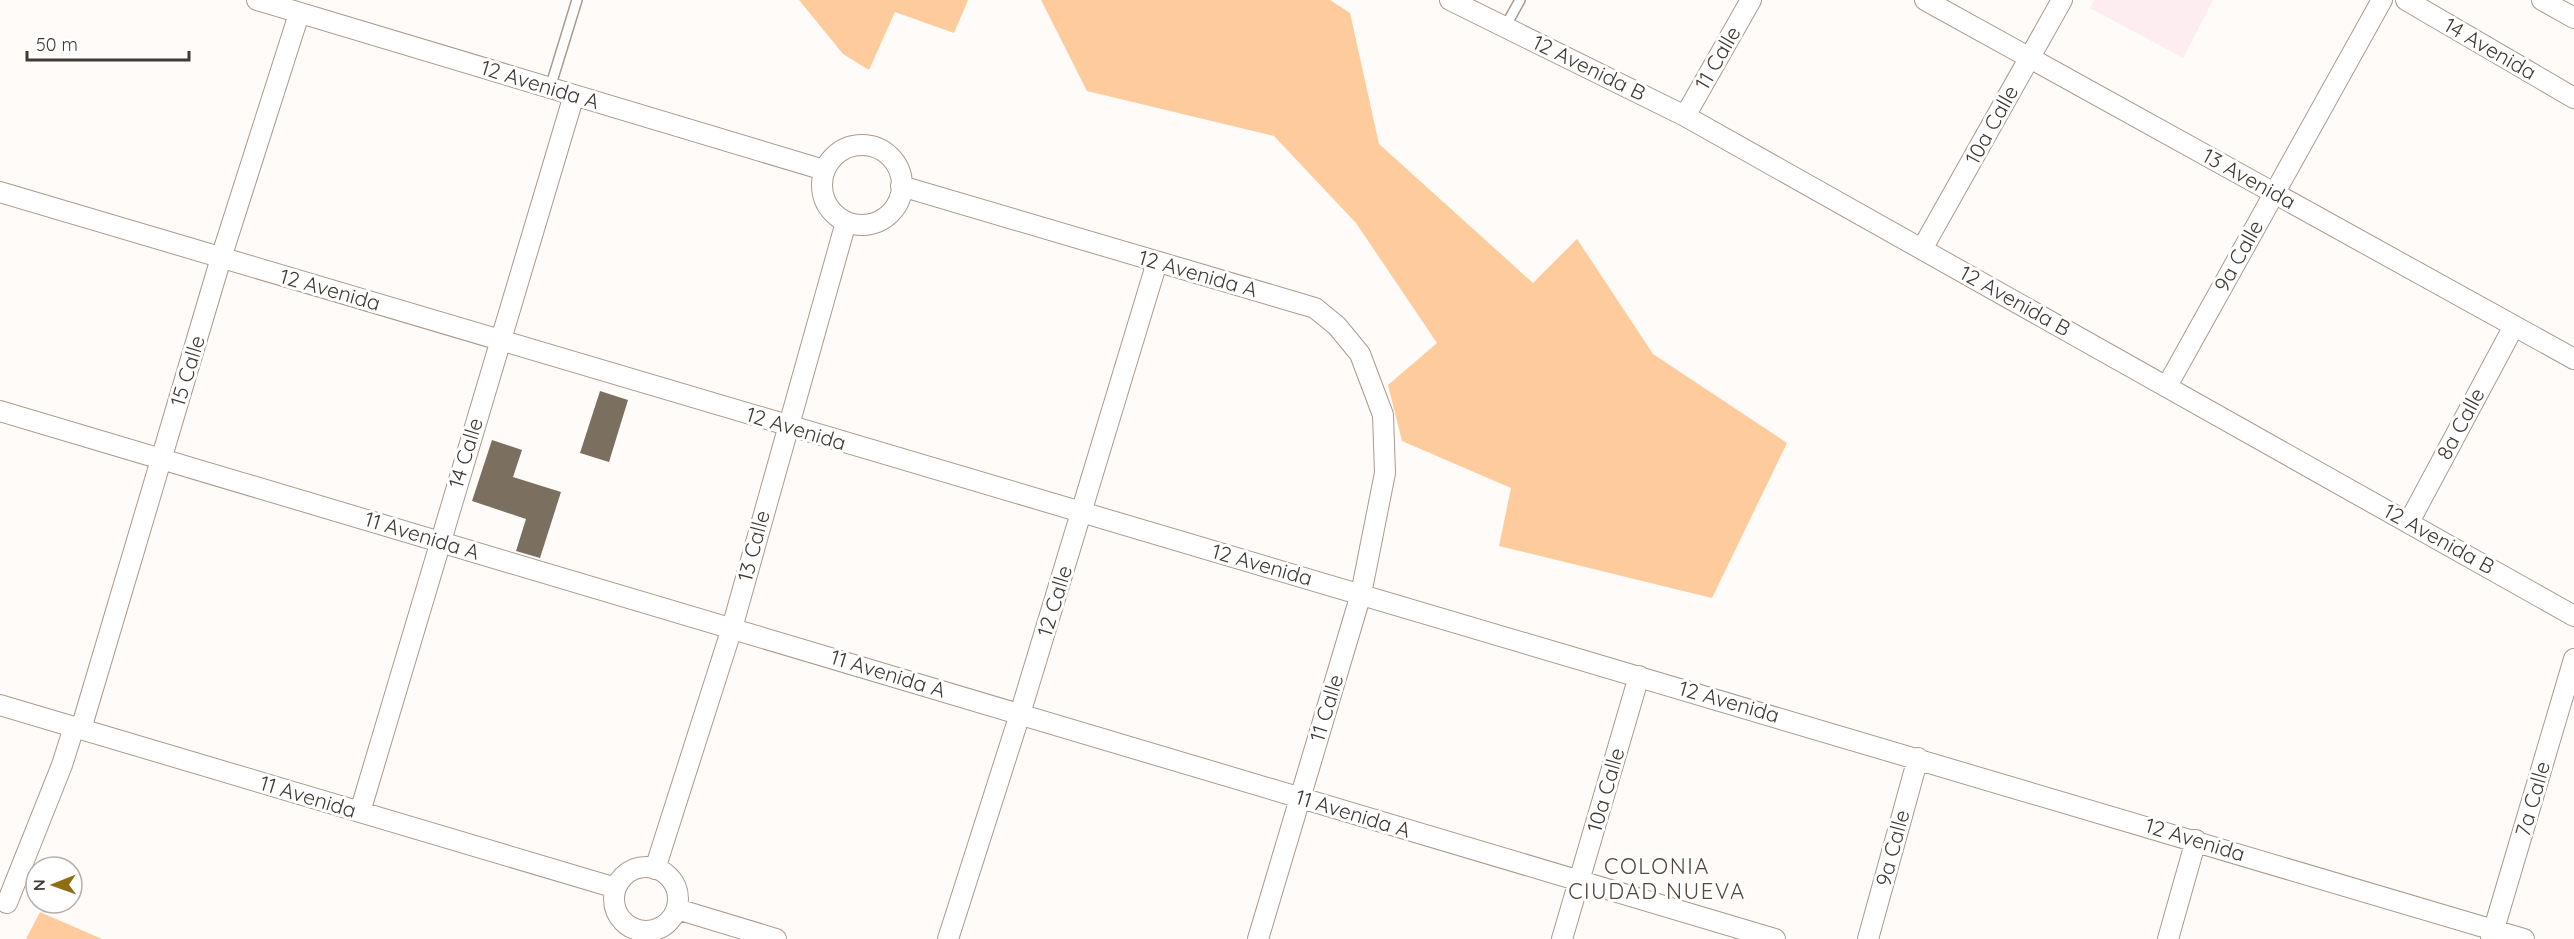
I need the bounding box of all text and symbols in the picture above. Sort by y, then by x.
street label: 14 Avenida [2440,11,2541,85]
street label: 11 Calle [1689,21,1746,94]
scale bar [27,24,189,62]
street label: 12 Avenida B [1529,29,1650,106]
text: 50 m [36,33,78,56]
street label: 12 Avenida A [478,54,603,114]
street label: 10a Calle [1959,80,2023,169]
street label: 13 Avenida [2198,142,2301,214]
street label: 9a Calle [2208,215,2268,296]
street label: 12 Avenida A [1136,244,1261,302]
street label: 12 Avenida B [1956,259,2075,341]
street label: 12 Avenida [277,262,383,316]
street label: 15 Calle [164,332,210,409]
street label: 8a Calle [2430,383,2490,464]
street label: 12 Avenida [743,401,849,456]
street label: 14 Calle [442,414,488,491]
street label: 12 Avenida B [2380,497,2499,579]
street label: 11 Avenida A [362,505,483,565]
street label: 13 Calle [731,507,775,584]
street label: 12 Avenida [1209,537,1315,591]
street label: 12 Calle [1031,562,1077,639]
street label: 11 Avenida A [828,643,949,703]
street label: 11 Calle [1304,671,1349,745]
street label: 12 Avenida [1676,674,1782,728]
street label: 10a Calle [1581,745,1629,835]
street label: 7a Calle [2509,758,2555,839]
street label: 11 Avenida [257,769,360,823]
street label: 11 Avenida A [1293,783,1414,843]
street label: 9a Calle [1869,807,1915,889]
street label: 12 Avenida [2142,812,2248,867]
district label: COLONIA CIUDAD NUEVA [1568,852,1746,905]
north arrow [24,855,84,915]
text: N [29,879,49,891]

